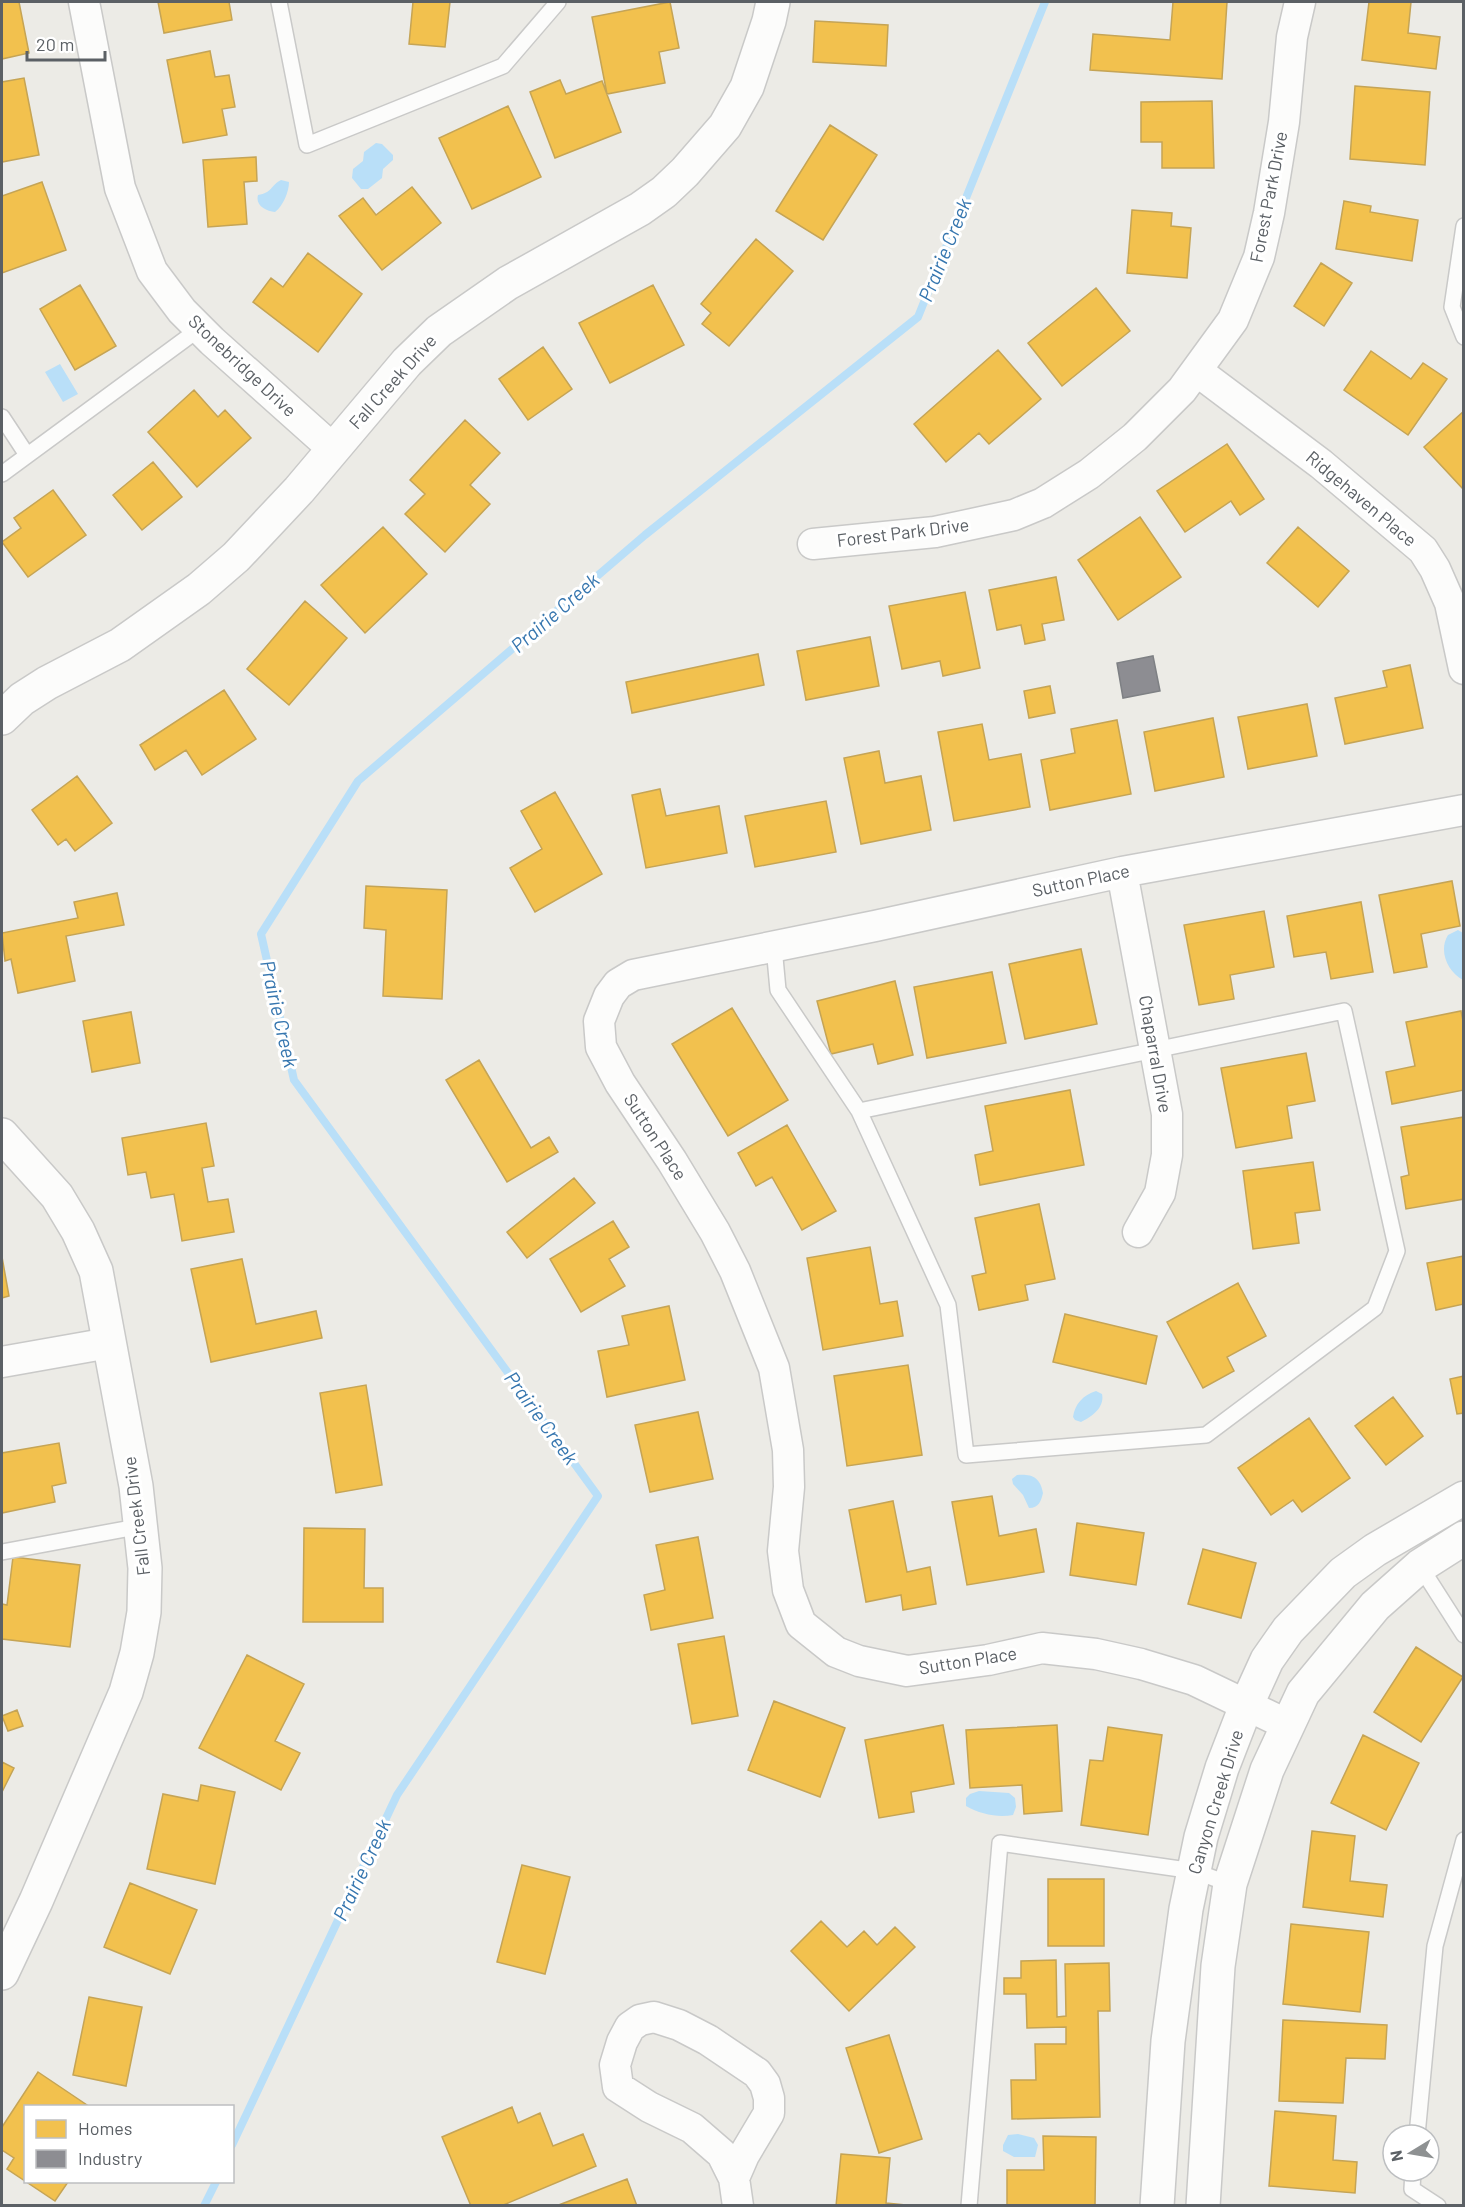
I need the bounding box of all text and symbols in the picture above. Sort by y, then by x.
scale bar [27,24,105,62]
text: 20 m [36,33,74,55]
street label: Forest Park Drive [1245,129,1292,264]
water label: Prairie Creek [912,194,976,305]
street label: Stonebridge Drive [184,310,301,421]
street label: Fall Creek Drive [344,329,441,433]
street label: Ridgehaven Place [1302,446,1421,551]
street label: Forest Park Drive [835,513,970,551]
water label: Prairie Creek [505,567,604,657]
street label: Sutton Place [1030,859,1131,901]
water label: Prairie Creek [256,958,304,1070]
street label: Chaparral Drive [1135,993,1177,1114]
street label: Sutton Place [620,1089,692,1184]
water label: Prairie Creek [500,1366,584,1469]
street label: Fall Creek Drive [118,1455,154,1577]
street label: Sutton Place [917,1641,1018,1679]
street label: Canyon Creek Drive [1183,1727,1247,1877]
water label: Prairie Creek [327,1815,395,1924]
legend [24,2105,234,2183]
text: Homes [78,2117,132,2139]
north arrow [1381,2123,1441,2183]
text: Industry [78,2147,142,2169]
text: N [1385,2149,1406,2163]

